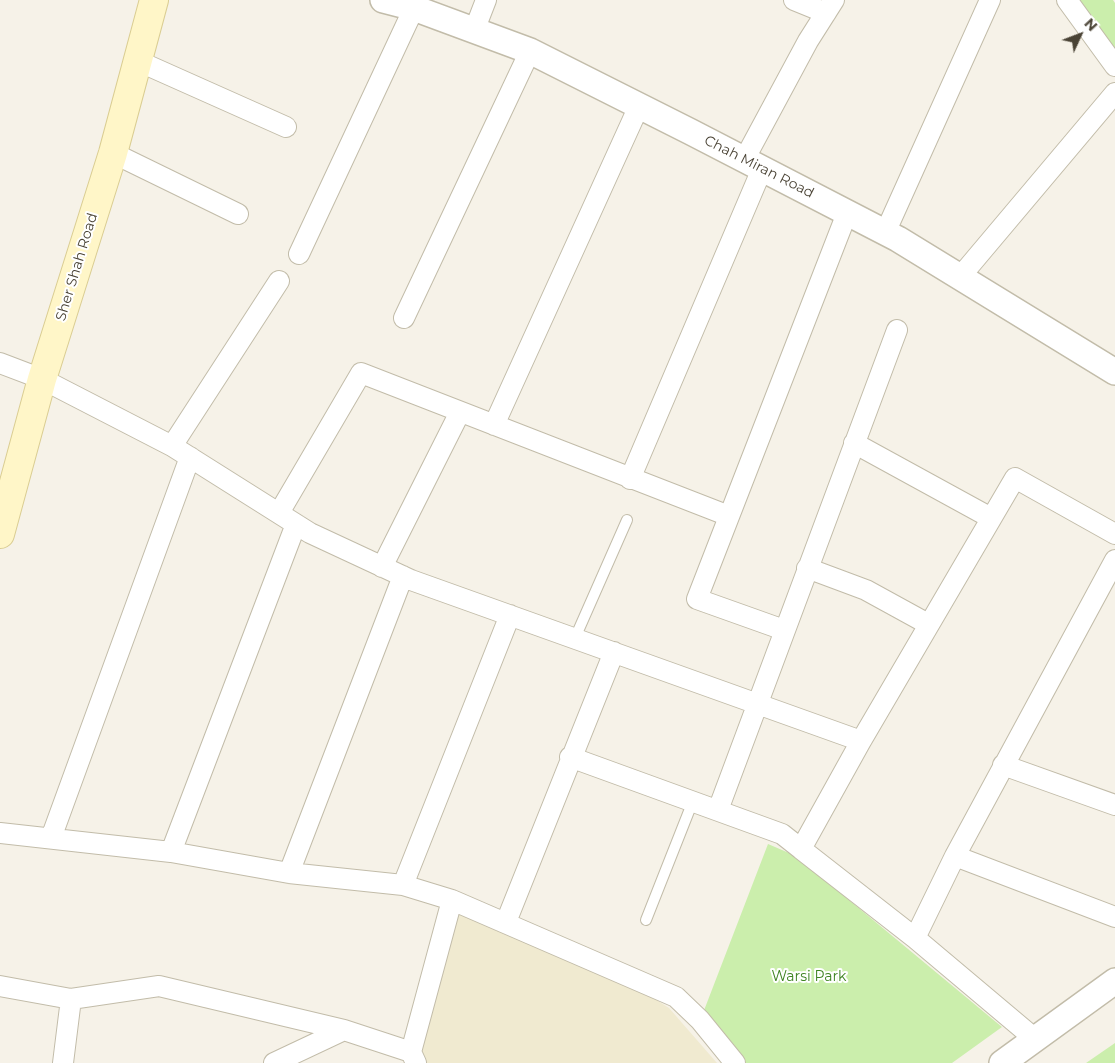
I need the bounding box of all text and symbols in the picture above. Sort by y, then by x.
north arrow [1055,10,1105,60]
text: N [1081,14,1101,35]
street label: Chah Miran Road [701,132,817,202]
street label: Sher Shah Road [53,211,101,323]
park label: Warsi Park [772,969,846,985]

